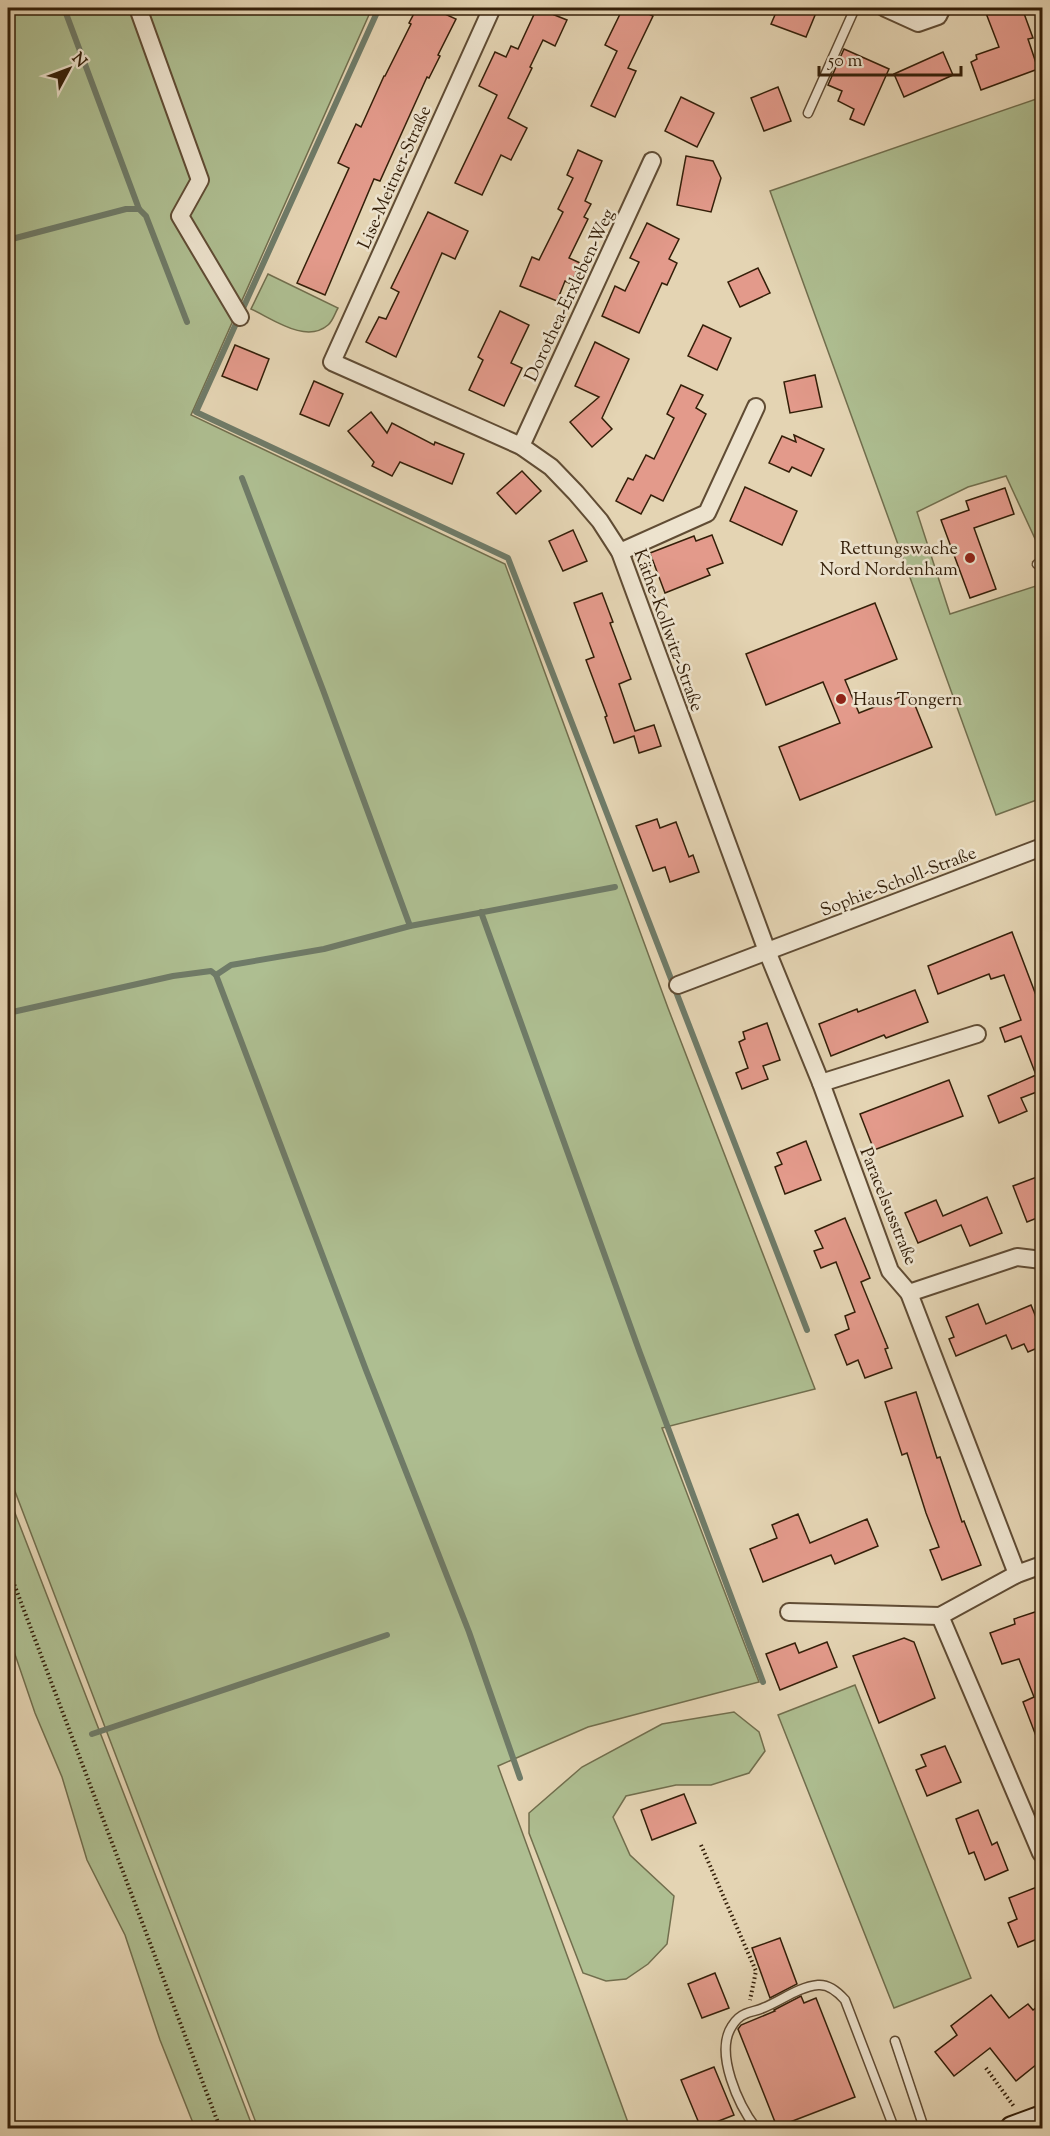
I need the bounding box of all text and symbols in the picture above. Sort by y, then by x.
north arrow [39,39,99,99]
scale bar [819,39,962,77]
text: N [66,48,91,73]
text: 50 m [827,49,863,75]
street label: Lise-Meitner-Straße [353,102,439,254]
street label: Dorothea-Erxleben-Weg [519,205,622,387]
place label: Rettungswache Nord Nordenham [820,537,958,584]
street label: Käthe-Kollwitz-Straße [626,546,709,716]
marker: Rettungswache Nord Nordenham [963,551,977,565]
place label: Haus Tongern [853,688,963,714]
marker: Haus Tongern [834,692,848,706]
street label: Sophie-Scholl-Straße [817,841,980,925]
street label: Paracelsusstraße [852,1144,923,1270]

